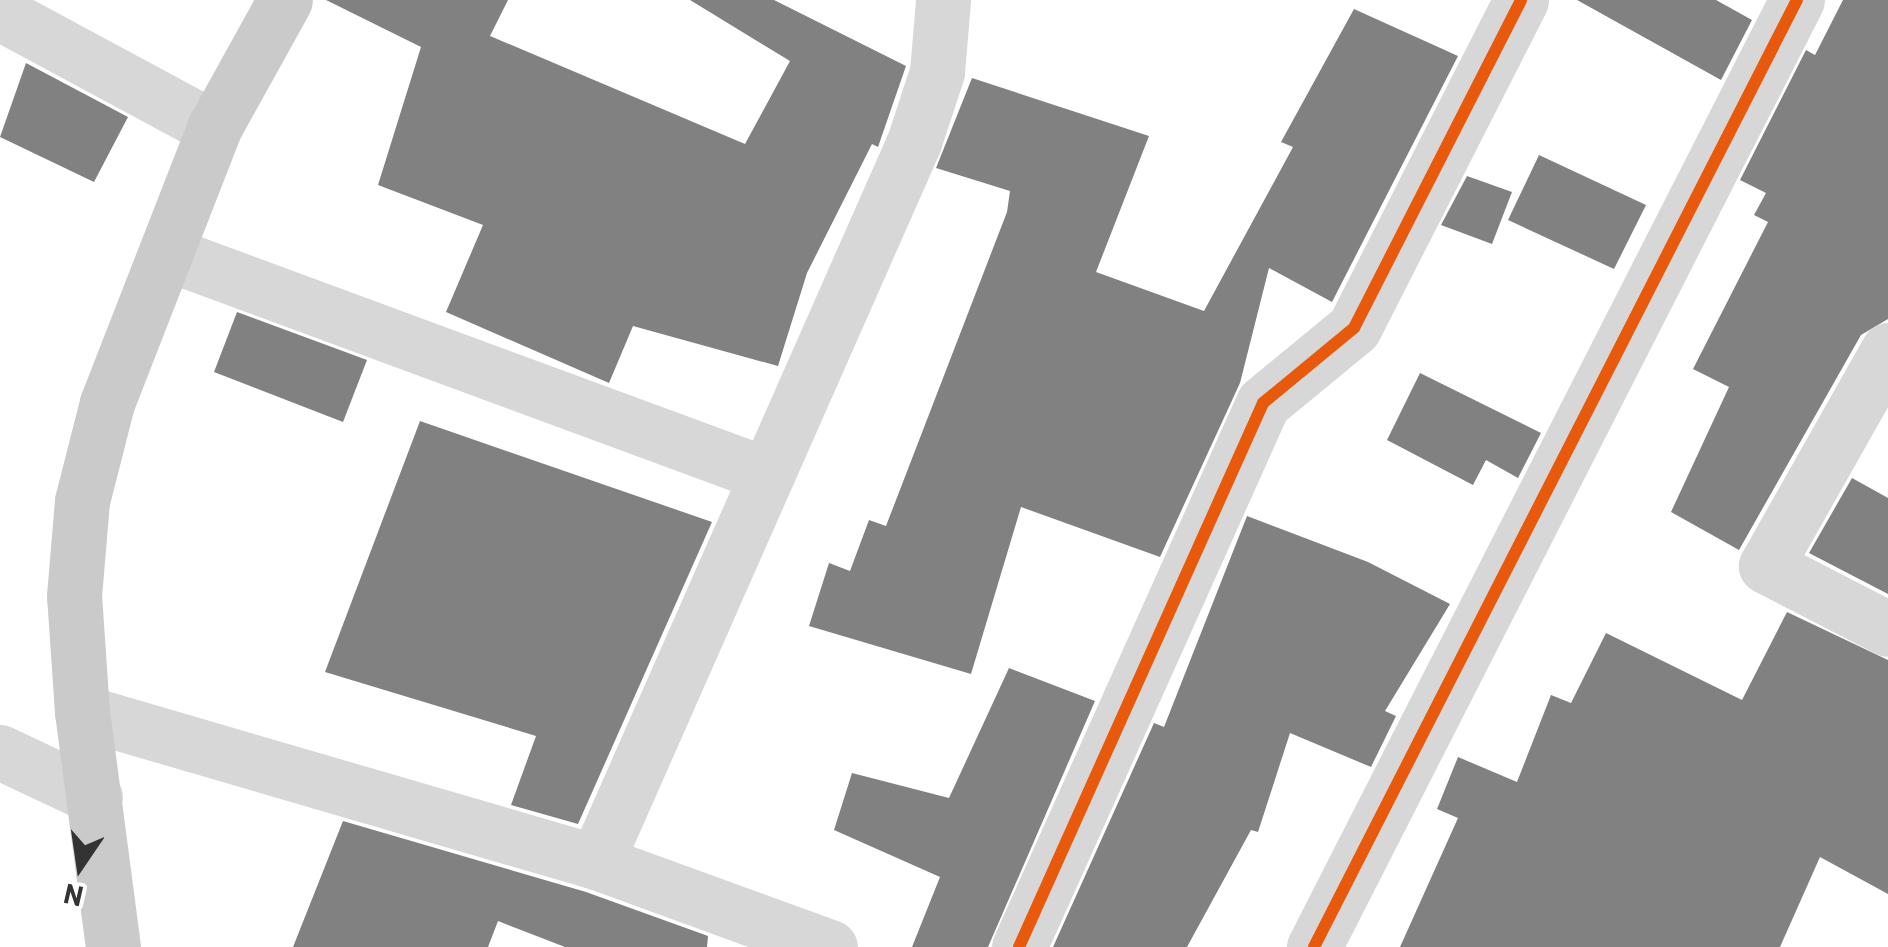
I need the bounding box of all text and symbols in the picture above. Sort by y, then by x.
north arrow [30,817,130,917]
text: N [60,878,86,915]

